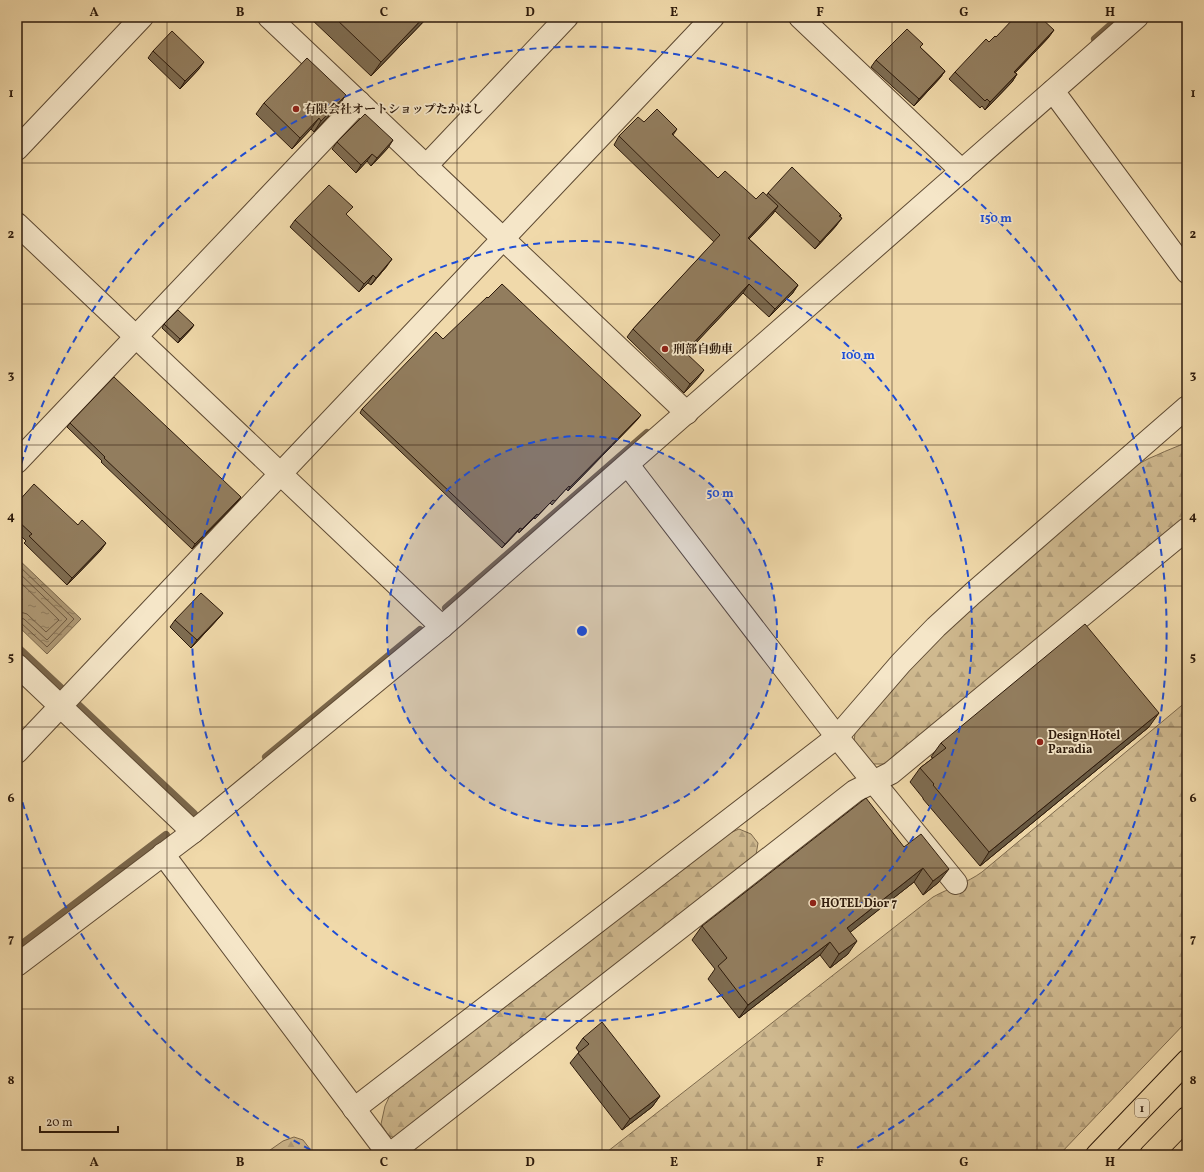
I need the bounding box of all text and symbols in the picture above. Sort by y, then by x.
text: A [89,4,99,22]
text: B [236,4,245,22]
text: C [380,4,388,22]
text: D [525,4,535,22]
text: E [670,4,678,22]
text: F [816,4,824,22]
text: G [959,4,969,22]
text: H [1105,4,1115,22]
text: 1 [8,85,14,103]
text: 1 [1190,85,1196,103]
place label: 有限会社オートショップたかはし [304,102,484,118]
marker: 有限会社オートショップたかはし [291,104,301,114]
text: 150 m [980,211,1012,227]
text: 2 [8,226,15,244]
text: 2 [1190,226,1197,244]
place label: 刑部自動車 [673,342,733,358]
marker: 刑部自動車 [660,344,670,354]
text: 100 m [841,348,875,364]
text: 3 [8,367,15,385]
text: 3 [1190,367,1197,385]
text: 50 m [706,486,734,502]
text: 4 [7,508,15,526]
text: 4 [1189,508,1197,526]
centre of rings [575,624,589,638]
text: 5 [8,649,14,667]
text: 5 [1190,649,1196,667]
place label: Design Hotel Paradia [1048,728,1120,758]
marker: Design Hotel Paradia [1035,737,1045,747]
text: 6 [7,790,15,808]
text: 6 [1189,790,1197,808]
place label: HOTEL Dior 7 [821,896,898,912]
marker: HOTEL Dior 7 [808,898,818,908]
text: 7 [8,931,14,949]
text: 7 [1190,931,1196,949]
text: 8 [7,1072,15,1090]
text: 8 [1189,1072,1197,1090]
road number: 1 [1135,1099,1149,1117]
scale bar [40,1108,118,1134]
text: 20 m [46,1115,73,1131]
text: A [89,1154,99,1172]
text: B [236,1154,245,1172]
text: C [380,1154,388,1172]
text: D [525,1154,535,1172]
text: E [670,1154,678,1172]
text: F [816,1154,824,1172]
text: G [959,1154,969,1172]
text: H [1105,1154,1115,1172]

